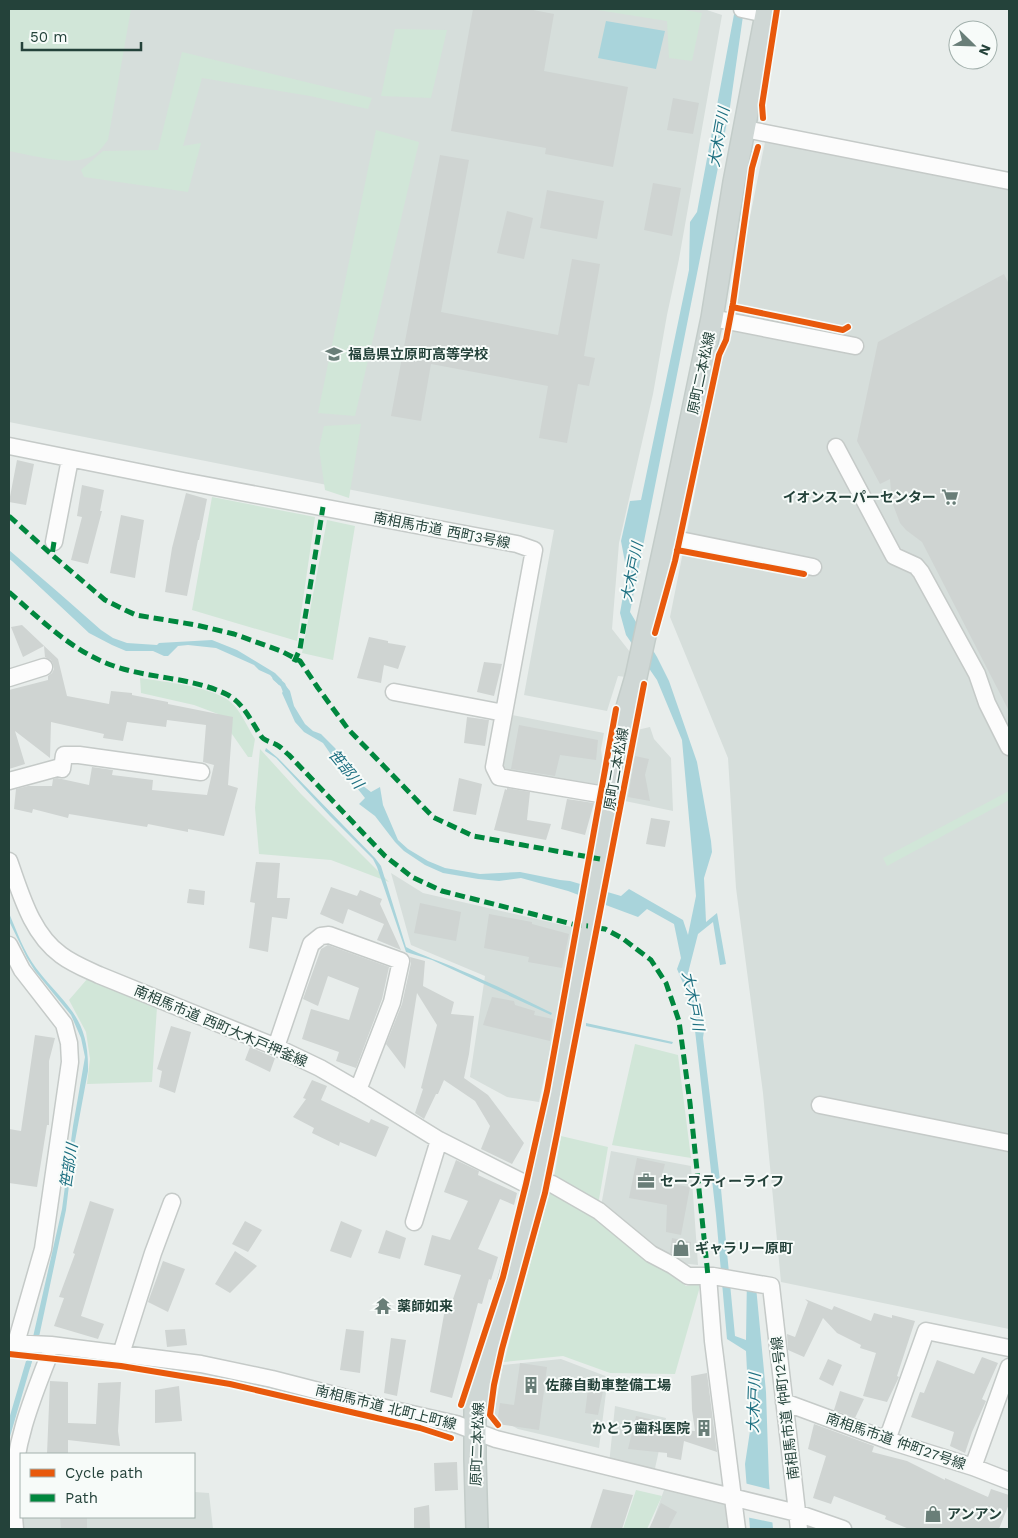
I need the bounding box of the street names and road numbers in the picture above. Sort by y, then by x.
street label: 原町二本松線 [684,330,718,416]
street label: 南相馬市道 西町3号線 [372,509,512,551]
street label: 原町二本松線 [601,726,631,812]
street label: 南相馬市道 西町大木戸押釜線 [132,982,310,1070]
street label: 南相馬市道 仲町12号線 [768,1335,802,1481]
street label: 南相馬市道 北町上町線 [314,1382,458,1432]
street label: 原町二本松線 [468,1402,486,1486]
street label: 南相馬市道 仲町27号線 [824,1410,968,1472]

